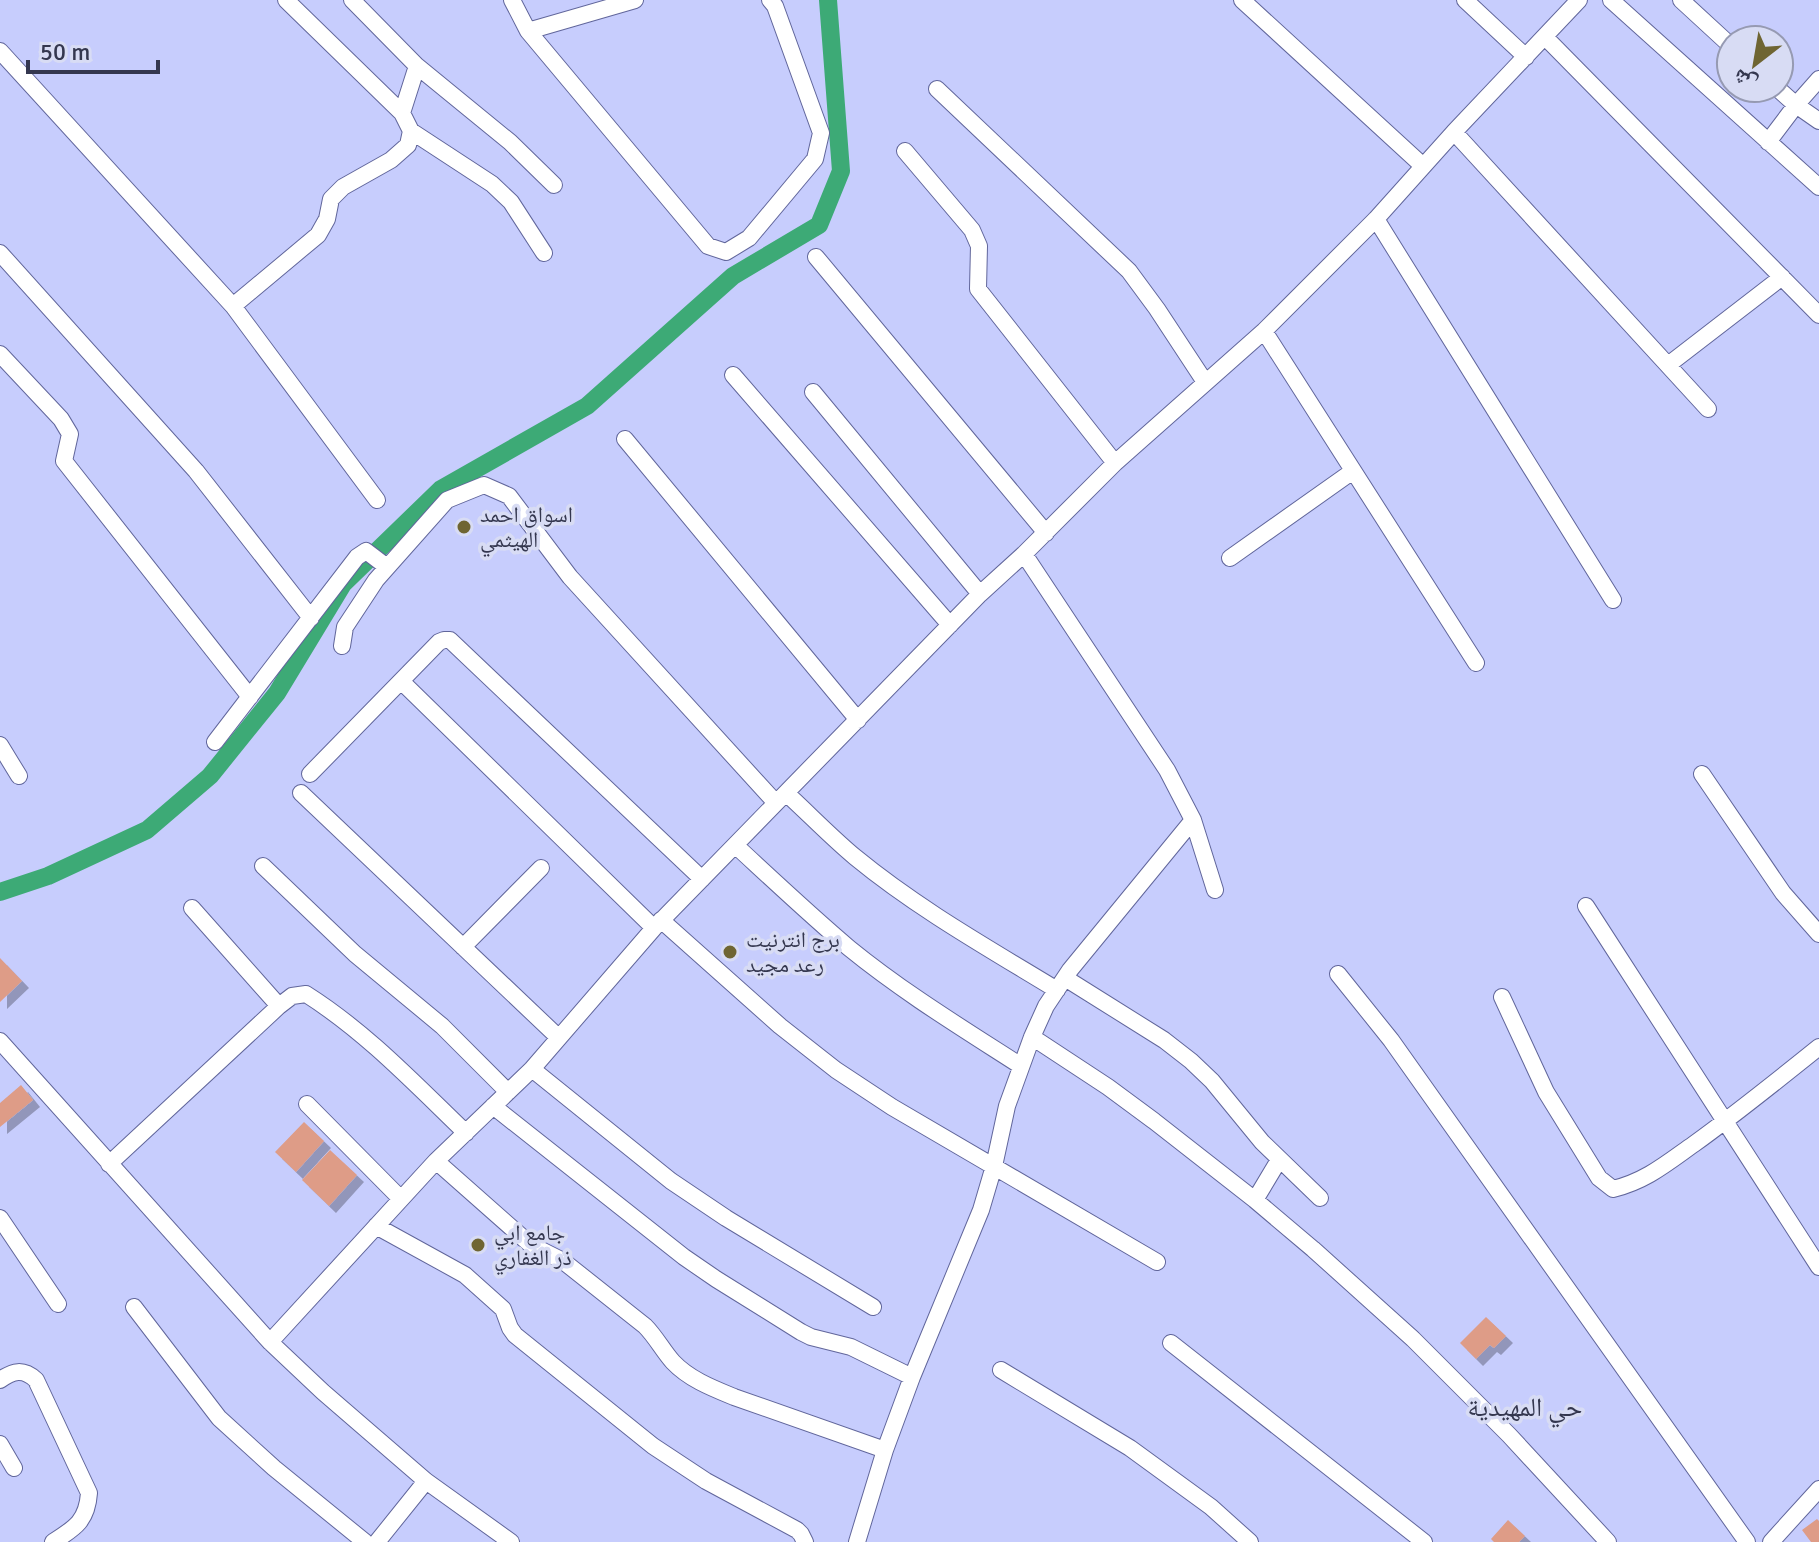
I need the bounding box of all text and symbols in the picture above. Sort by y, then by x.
scale bar [28,24,158,74]
north arrow [1715,24,1795,104]
text: 50 m [40,37,90,67]
text: ش [1728,63,1762,98]
place label: اسواق احمد الهيثمي [480,501,573,557]
marker: اسواق احمد الهيثمي [455,518,473,536]
place label: برج انترنيت رعد مجيد [746,926,840,978]
marker: برج انترنيت رعد مجيد [721,943,739,961]
place label: جامع ابي ذر الغفاري [494,1219,572,1275]
marker: جامع ابي ذر الغفاري [469,1236,487,1254]
district label: حي المهيدية [1468,1392,1582,1428]

